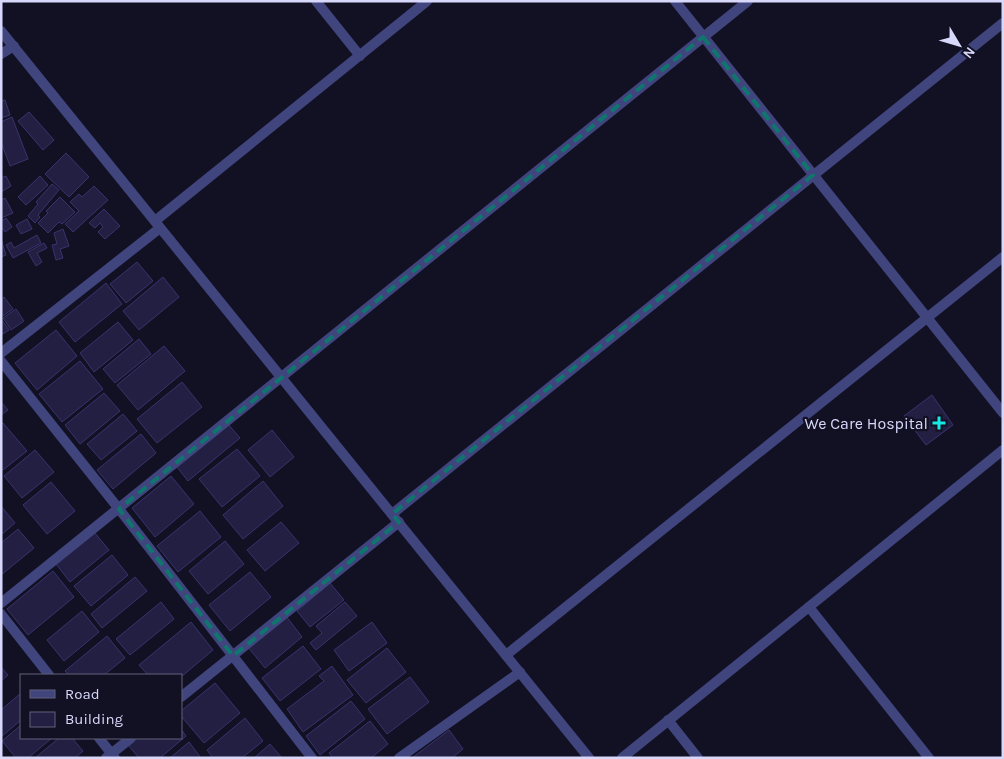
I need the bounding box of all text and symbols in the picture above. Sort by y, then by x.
north arrow [934,20,984,70]
text: N [959,44,979,62]
place label: We Care Hospital [805,414,928,433]
marker: We Care Hospital [932,416,946,430]
legend [20,674,182,739]
text: Road [65,685,100,703]
text: Building [65,710,123,728]

